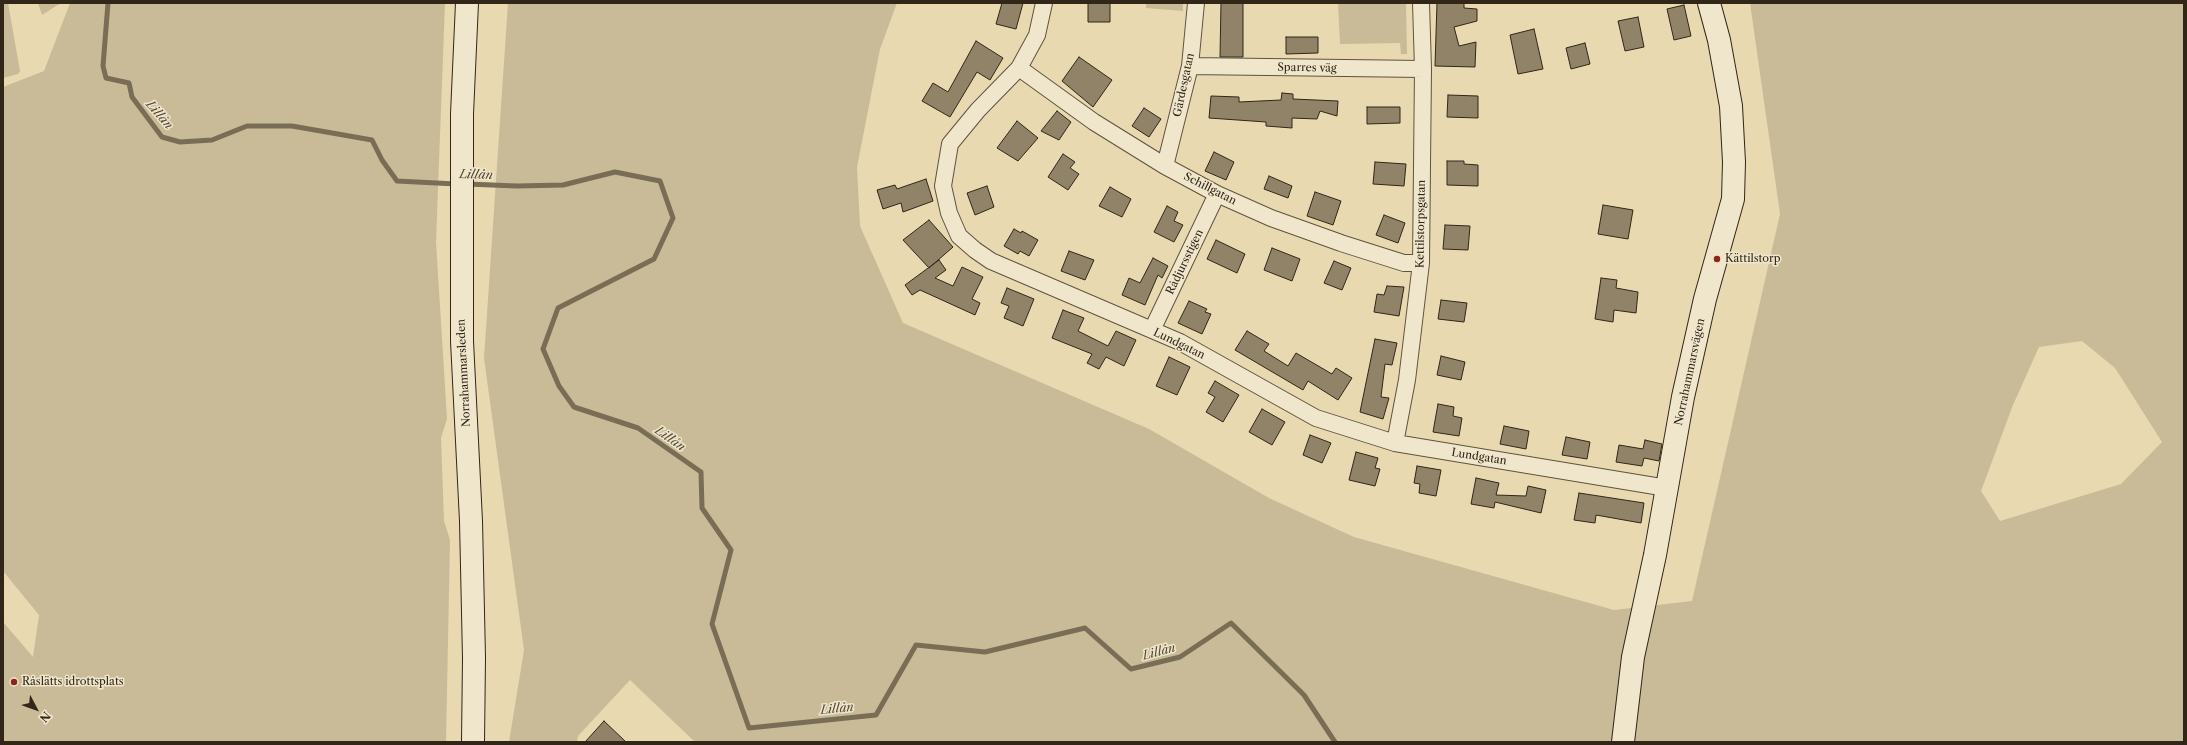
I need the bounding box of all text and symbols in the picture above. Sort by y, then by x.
street label: Gärdesgatan [1171,52,1197,118]
street label: Sparres väg [1277,61,1337,75]
water label: Lillån [143,98,175,132]
water label: Lillån [459,167,493,183]
street label: Schillgatan [1181,170,1239,208]
street label: Kettilstorpsgatan [1414,180,1428,268]
street label: Rådjursstigen [1164,227,1206,297]
place label: Kättilstorp [1725,252,1781,266]
marker: Kättilstorp [1712,254,1722,264]
street label: Norrahammarsvägen [1672,317,1708,427]
street label: Norrahammarsleden [455,319,473,427]
street label: Lundgatan [1151,326,1207,362]
water label: Lillån [652,423,688,455]
street label: Lundgatan [1450,446,1508,468]
water label: Lillån [1141,641,1177,663]
place label: Råslätts idrottsplats [22,675,124,689]
marker: Råslätts idrottsplats [9,677,19,687]
north arrow [16,689,56,729]
water label: Lillån [820,700,854,718]
text: N [37,709,53,725]

